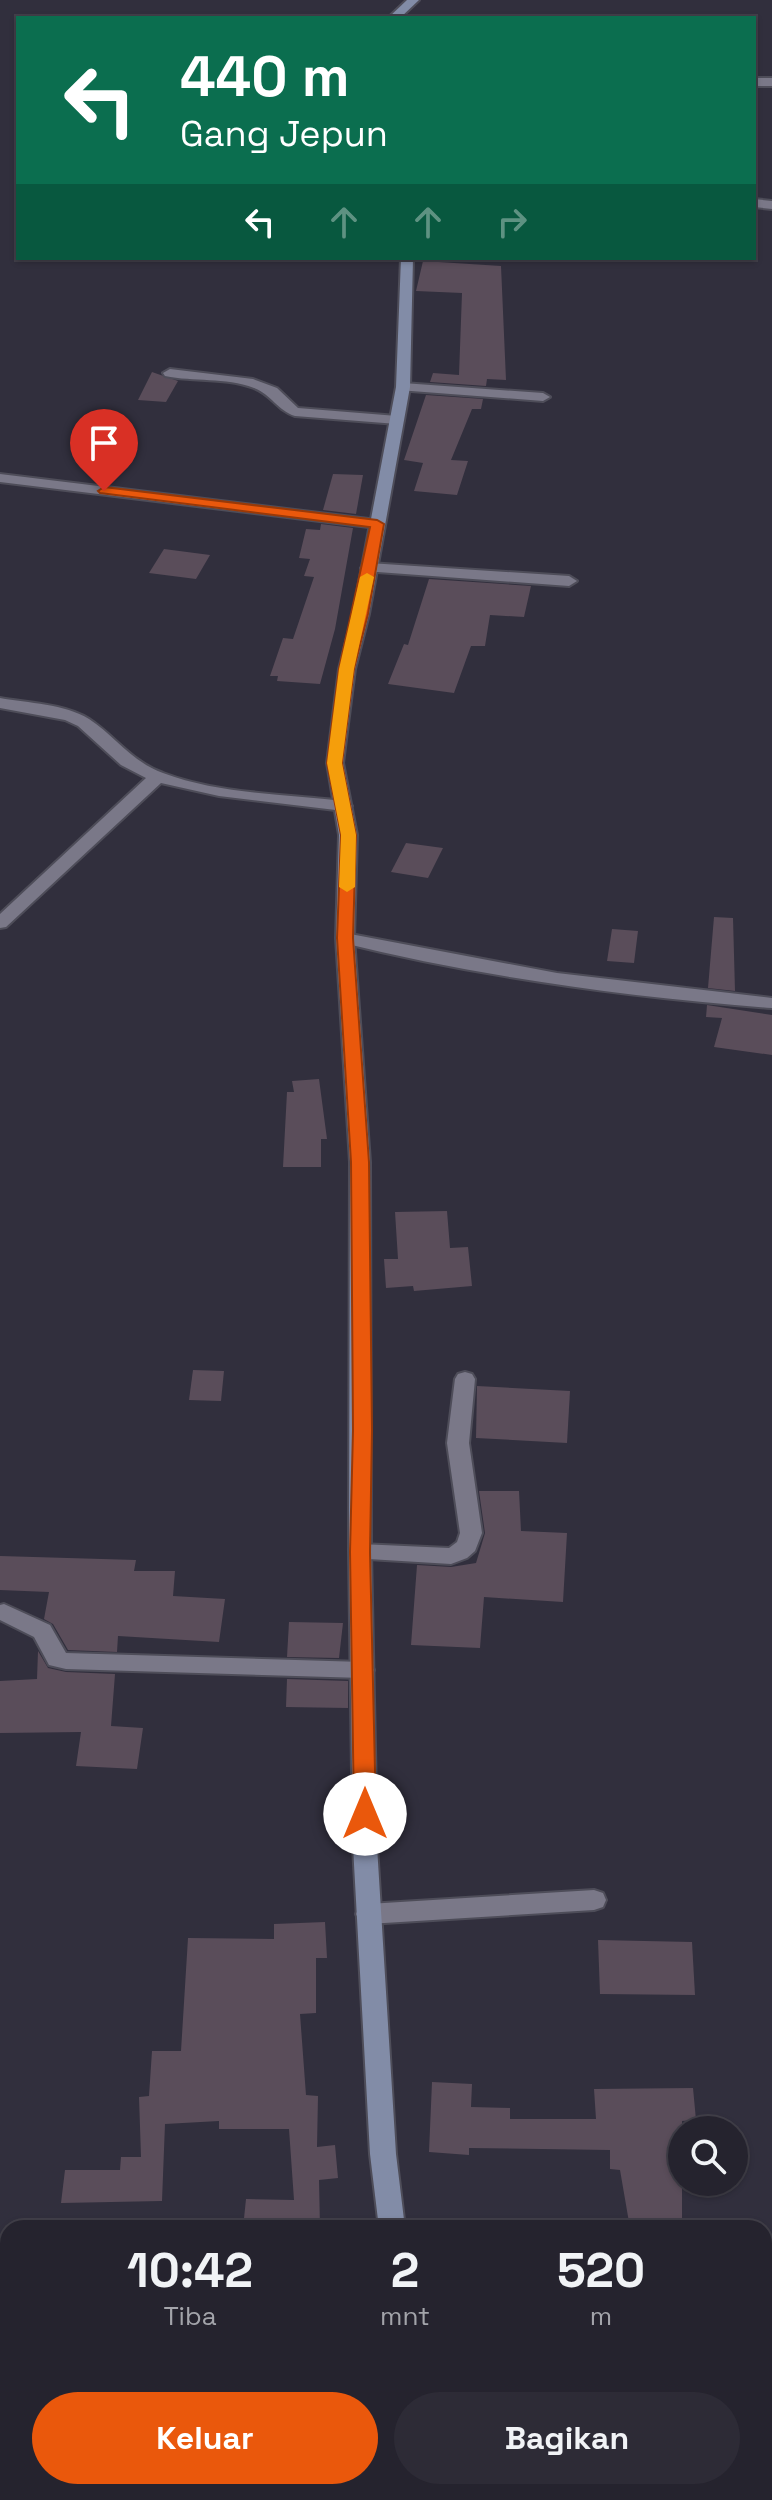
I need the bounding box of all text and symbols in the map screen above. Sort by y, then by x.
text: 440 m [180,41,350,112]
icon: left [48,48,152,152]
text: Gang Jepun [180,111,388,157]
icon: left [238,200,282,244]
icon: ahead [322,200,366,244]
icon: ahead [406,200,450,244]
icon: right [490,200,534,244]
pin [70,409,138,491]
icon: arrive [82,421,126,465]
position arrow [323,1772,407,1856]
map controls [668,2116,748,2196]
button: search [668,2116,748,2196]
text: 10:42 [127,2240,253,2301]
text: 2 [391,2240,419,2301]
text: 520 [557,2240,645,2301]
text: Tiba [163,2299,217,2333]
text: mnt [380,2299,430,2333]
text: m [590,2299,612,2333]
button: Keluar [32,2392,378,2484]
button: Bagikan [394,2392,740,2484]

